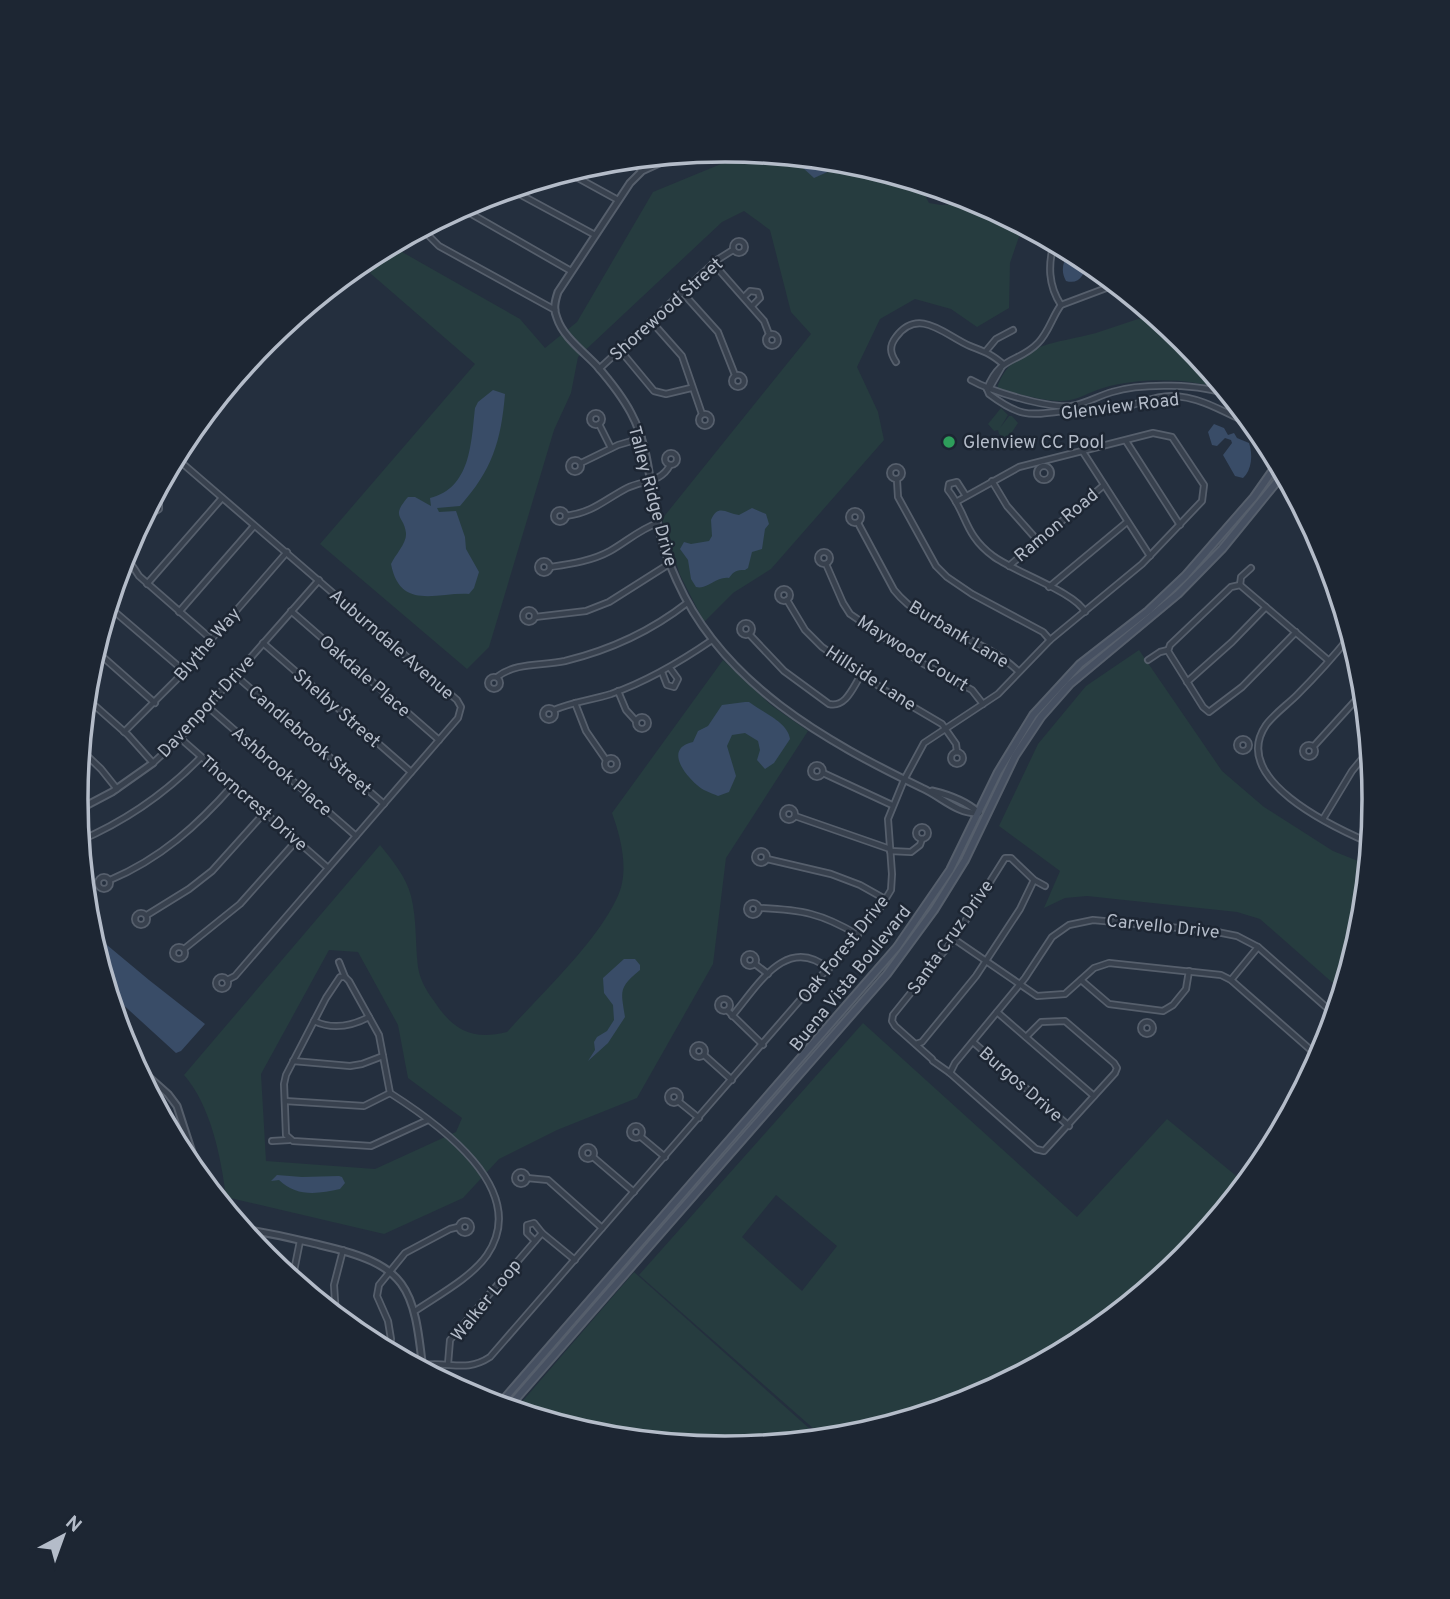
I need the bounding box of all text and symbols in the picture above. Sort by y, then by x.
street label: Shorewood Street [606,253,728,367]
street label: Glenview Road [1060,389,1181,426]
street label: Talley Ridge Drive [622,424,681,569]
place label: Glenview CC Pool [963,432,1104,455]
marker: Glenview CC Pool [941,434,957,450]
street label: Ramon Road [1010,484,1104,568]
street label: Auburndale Avenue [324,585,458,706]
street label: Burbank Lane [904,596,1013,674]
street label: Blythe Way [170,603,246,687]
street label: Maywood Court [852,611,972,698]
street label: Oakdale Place [313,631,415,723]
street label: Hillside Lane [821,641,920,717]
street label: Davenport Drive [154,651,261,763]
street label: Shelby Street [287,665,385,754]
street label: Candlebrook Street [242,681,376,801]
street label: Ashbrook Place [226,722,336,822]
street label: Thorncrest Drive [194,751,312,857]
street label: Santa Cruz Drive [903,876,999,1000]
street label: Oak Forest Drive [793,891,895,1009]
street label: Buena Vista Boulevard [785,901,917,1057]
street label: Carvello Drive [1105,910,1221,945]
street label: Burgos Drive [973,1042,1067,1128]
street label: Walker Loop [447,1255,527,1347]
north arrow [28,1501,98,1571]
text: N [60,1511,86,1538]

